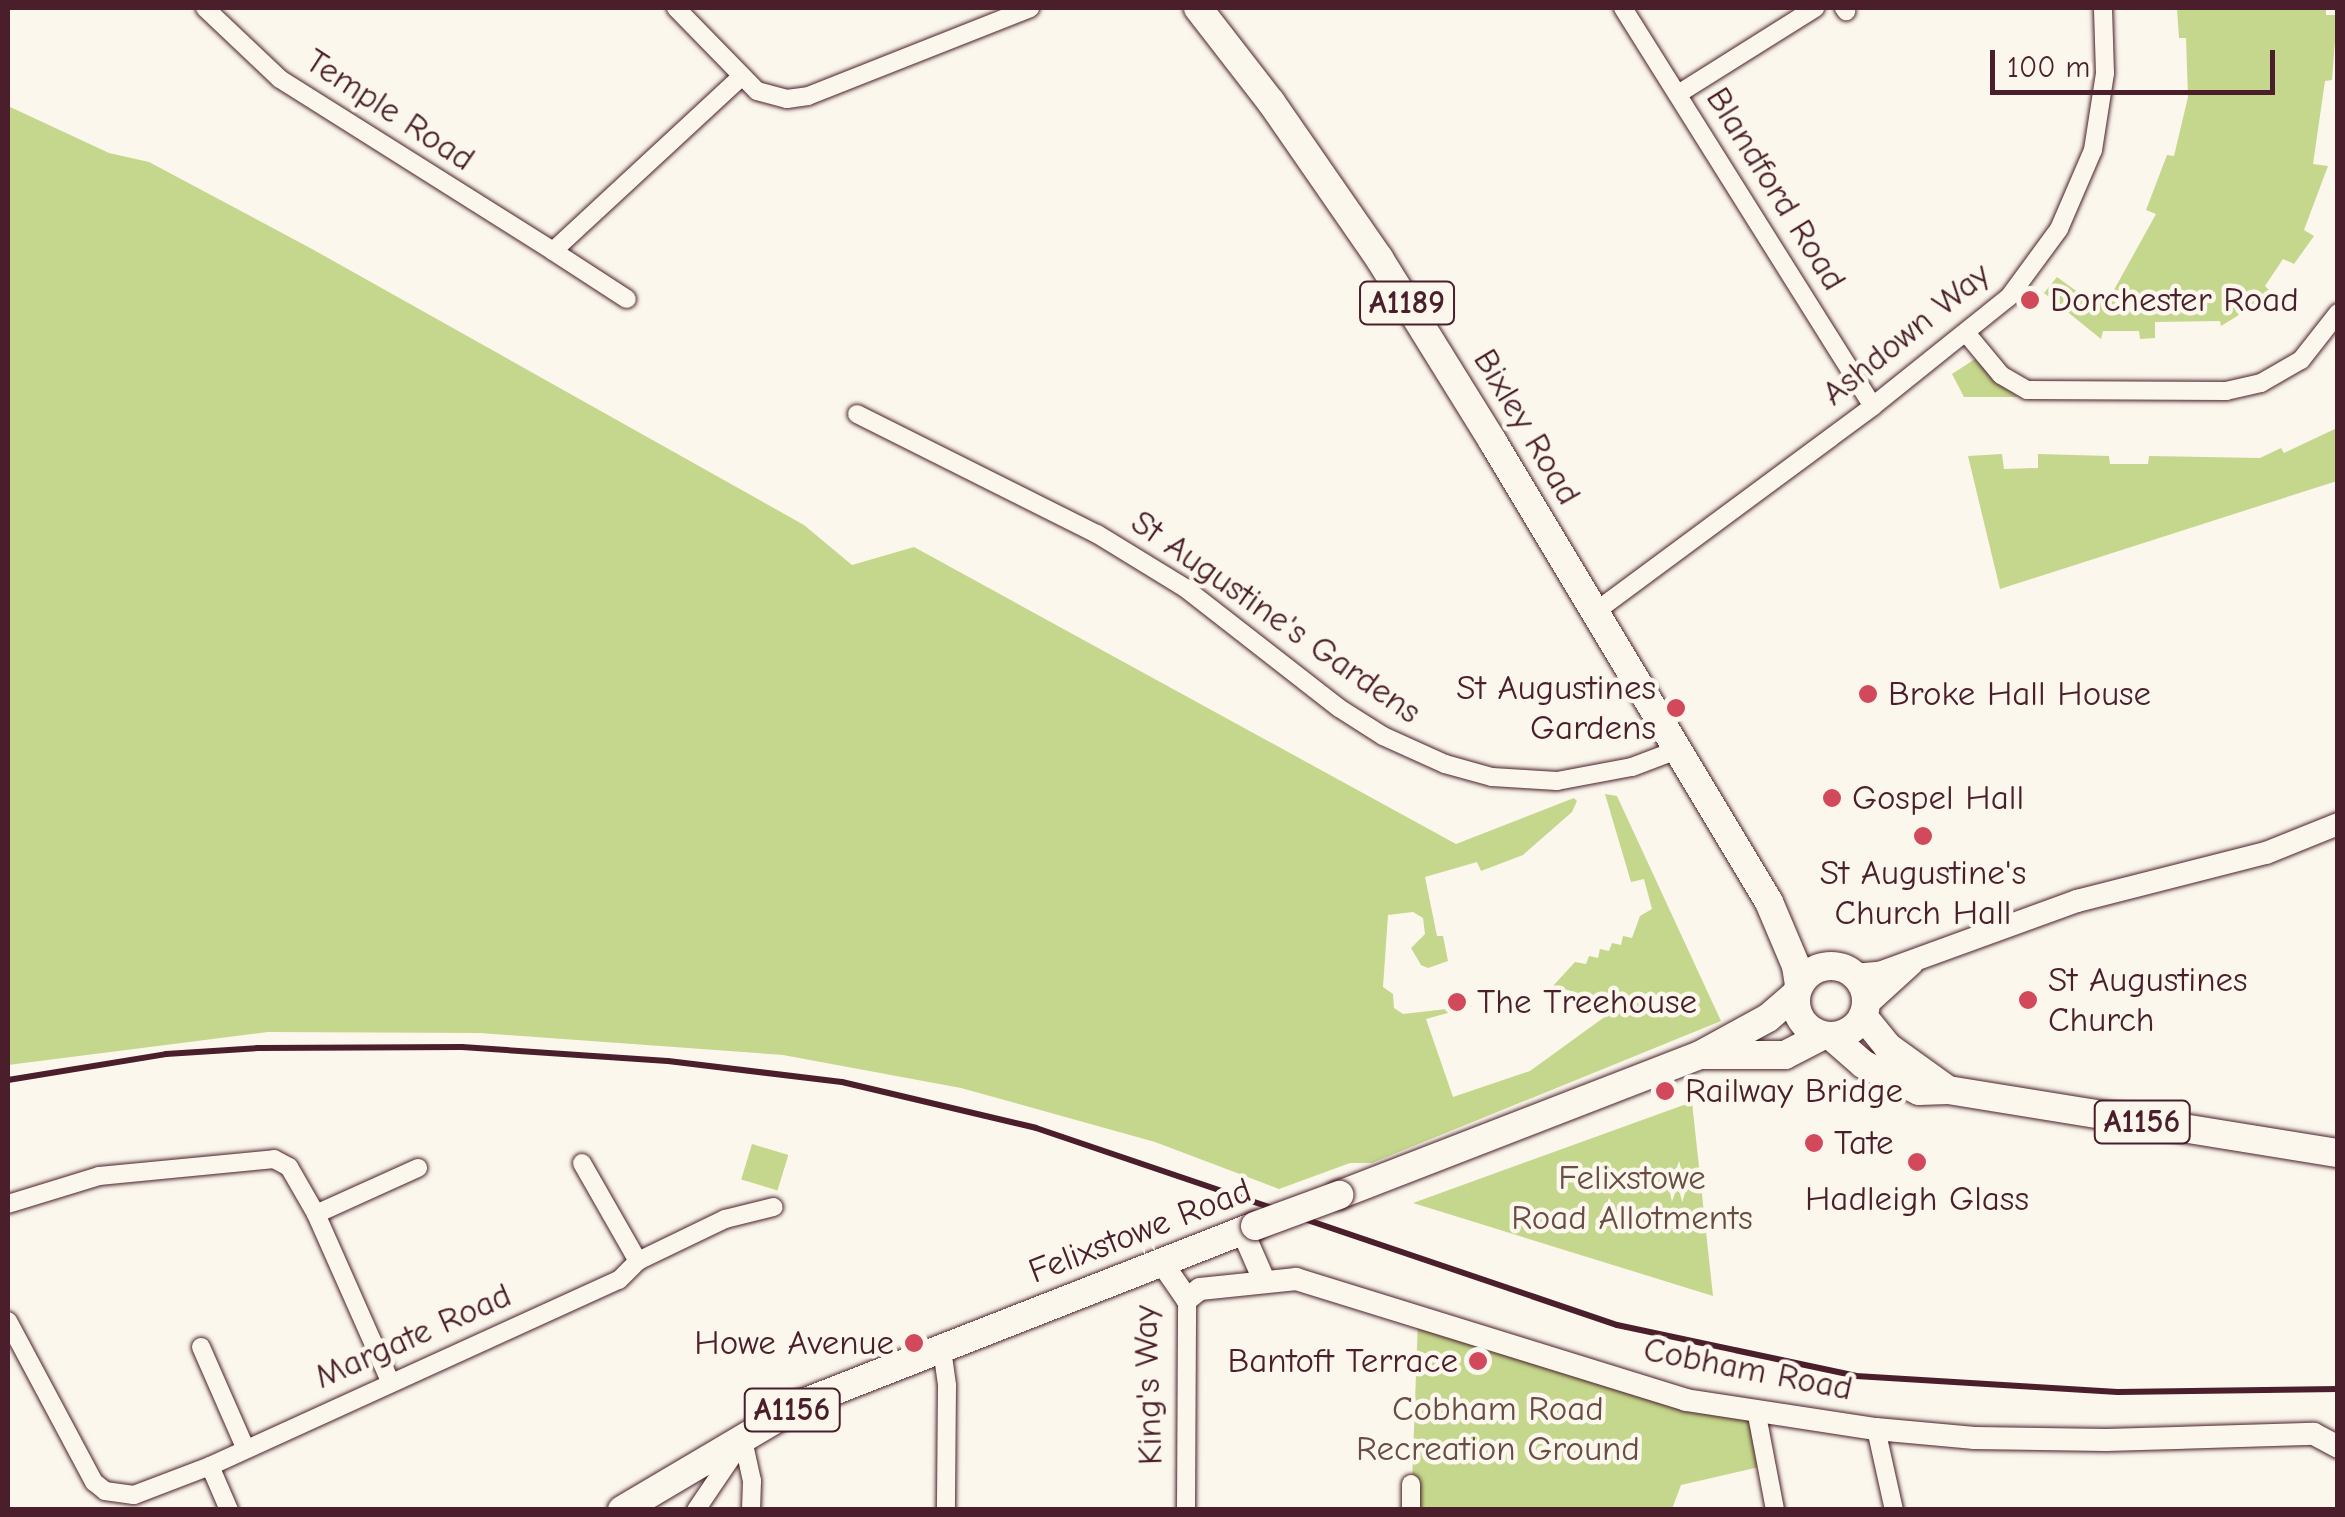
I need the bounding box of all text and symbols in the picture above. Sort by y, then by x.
scale bar [1995,30,2280,92]
street label: Temple Road [298,40,482,180]
text: 100 m [2007,50,2090,85]
street label: Blandford Road [1697,80,1855,298]
street label: Ashdown Way [1813,253,1999,415]
road number: A1189 [1357,276,1457,330]
place label: Dorchester Road [2050,279,2299,321]
marker: Dorchester Road [2019,289,2041,311]
street label: Bixley Road [1464,341,1590,513]
street label: St Augustine's Gardens [1123,501,1429,733]
place label: St Augustines Gardens [1456,667,1656,749]
place label: Broke Hall House [1888,673,2151,715]
marker: Broke Hall House [1857,683,1879,705]
marker: St Augustines Gardens [1665,697,1687,719]
place label: Gospel Hall [1852,777,2024,819]
marker: Gospel Hall [1821,787,1843,809]
marker: St Augustine's Church Hall [1912,825,1934,847]
place label: St Augustine's Church Hall [1820,852,2026,934]
place label: St Augustines Church [2048,959,2248,1041]
place label: The Treehouse [1477,981,1697,1023]
marker: St Augustines Church [2017,989,2039,1011]
marker: The Treehouse [1446,991,1468,1013]
place label: Railway Bridge [1685,1070,1903,1112]
marker: Railway Bridge [1654,1080,1676,1102]
road number: A1156 [2092,1095,2192,1149]
place label: Tate [1834,1122,1894,1164]
marker: Tate [1803,1132,1825,1154]
marker: Hadleigh Glass [1906,1151,1928,1173]
park label: Felixstowe Road Allotments [1511,1157,1753,1239]
street label: Felixstowe Road [1023,1169,1257,1293]
place label: Hadleigh Glass [1805,1178,2029,1220]
street label: Margate Road [308,1274,518,1398]
street label: King's Way [1124,1304,1172,1466]
place label: Howe Avenue [694,1322,894,1364]
street label: Cobham Road [1640,1328,1856,1410]
marker: Howe Avenue [903,1332,925,1354]
place label: Bantoft Terrace [1227,1340,1458,1382]
marker: Bantoft Terrace [1467,1350,1489,1372]
road number: A1156 [742,1383,842,1437]
park label: Cobham Road Recreation Ground [1356,1388,1640,1470]

